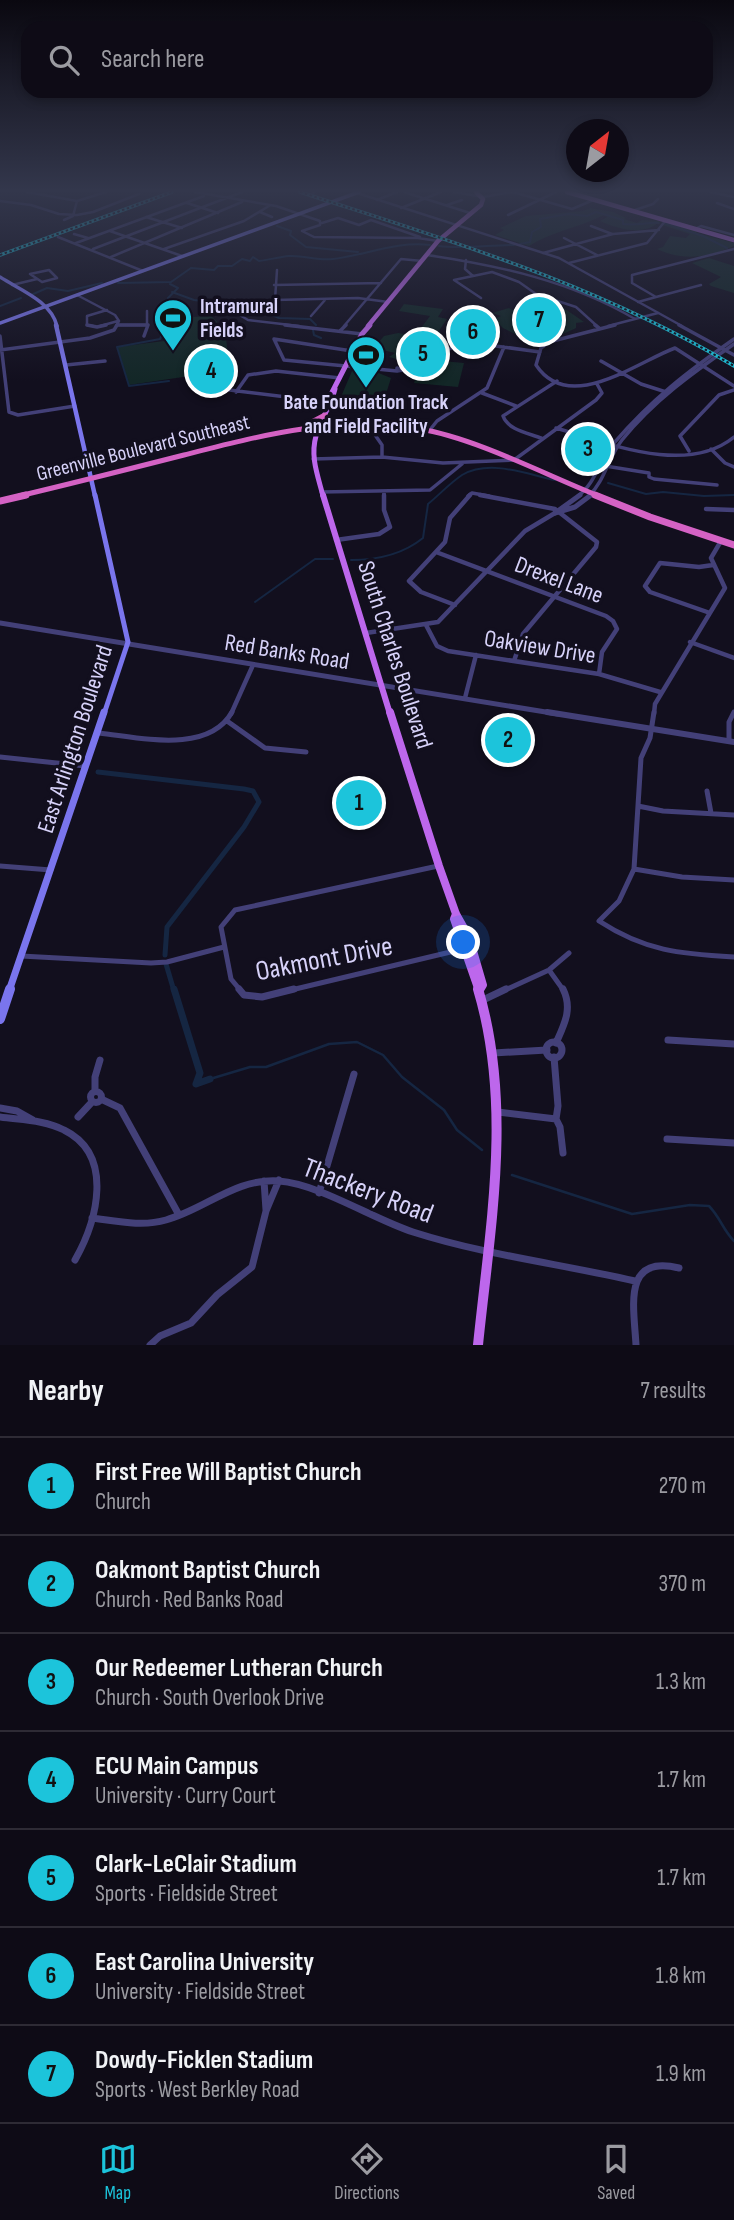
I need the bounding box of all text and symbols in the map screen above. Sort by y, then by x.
search box [21,21,713,98]
icon: search [45,41,83,79]
text: Search here [101,44,204,75]
north arrow [566,119,629,182]
place label: Intramural Fields [200,294,278,343]
pin: 7 [516,294,562,346]
sports icon: Intramural Fields [152,297,194,352]
pin: 6 [450,306,496,358]
pin: 5 [400,328,446,380]
sports icon: Bate Foundation Track and Field Facility [345,334,387,389]
pin: 4 [188,345,234,397]
place label: Bate Foundation Track and Field Facility [284,390,449,439]
street label: Greenville Boulevard Southeast [34,409,252,487]
pin: 3 [565,423,611,475]
street label: Drexel Lane [511,550,607,610]
street label: South Charles Boulevard [351,558,439,752]
street label: Oakview Drive [482,624,598,670]
street label: Red Banks Road [223,628,351,676]
street label: East Arlington Boulevard [31,641,119,837]
pin: 2 [485,714,531,766]
pin: 1 [336,777,382,829]
your location [446,925,480,959]
street label: Oakmont Drive [253,930,395,988]
street label: Thackery Road [298,1151,438,1231]
text: Nearby [28,1373,104,1409]
text: 7 results [640,1377,706,1405]
text: First Free Will Baptist Church [95,1457,362,1488]
text: 1 [46,1472,56,1500]
text: 270 m [659,1472,706,1500]
text: Church [95,1488,151,1516]
text: Oakmont Baptist Church [95,1555,320,1586]
text: 2 [46,1570,56,1598]
text: 370 m [659,1570,706,1598]
text: Church · Red Banks Road [95,1586,283,1614]
text: Our Redeemer Lutheran Church [95,1653,383,1684]
text: 3 [46,1668,56,1696]
text: 1.3 km [656,1668,706,1696]
text: Church · South Overlook Drive [95,1684,324,1712]
text: ECU Main Campus [95,1751,258,1782]
text: 4 [46,1766,56,1794]
text: 1.7 km [657,1766,706,1794]
text: University · Curry Court [95,1782,276,1810]
text: Clark-LeClair Stadium [95,1849,297,1880]
text: 5 [46,1864,56,1892]
text: 1.7 km [657,1864,706,1892]
text: Sports · Fieldside Street [95,1880,278,1908]
text: East Carolina University [95,1947,314,1978]
text: 6 [46,1962,56,1990]
text: 1.8 km [656,1962,706,1990]
text: University · Fieldside Street [95,1978,305,2006]
text: Dowdy-Ficklen Stadium [95,2045,313,2076]
text: 7 [46,2060,56,2088]
text: 1.9 km [656,2060,706,2088]
text: Sports · West Berkley Road [95,2076,300,2104]
tab: Map [99,2140,137,2205]
tab: Directions [334,2140,400,2205]
tab: Saved [597,2140,635,2205]

